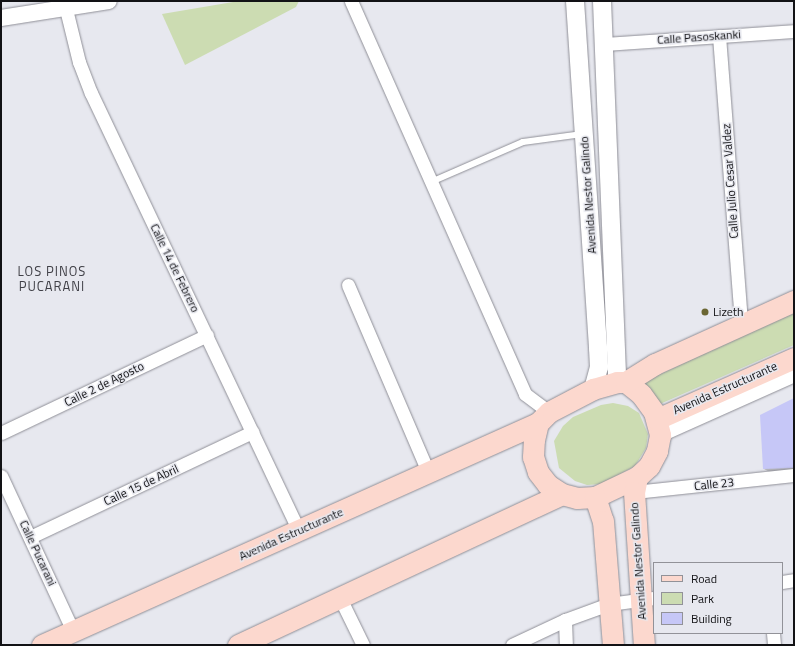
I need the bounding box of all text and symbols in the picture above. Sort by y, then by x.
street label: Calle Pasoskanki [657,27,741,47]
street label: Calle Julio Cesar Valdez [719,123,741,239]
street label: Avenida Nestor Galindo [577,136,599,254]
street label: Calle 14 de Febrero [147,221,203,315]
district label: LOS PINOS PUCARANI [18,264,86,295]
place label: Lizeth [713,305,743,319]
marker: Lizeth [700,307,710,317]
street label: Calle 2 de Agosto [62,358,146,410]
street label: Avenida Estructurante [671,359,779,417]
street label: Calle 15 de Abril [101,461,181,509]
street label: Calle 23 [693,475,735,493]
street label: Avenida Nestor Galindo [627,502,649,620]
street label: Avenida Estructurante [237,505,345,563]
street label: Calle Pucarani [17,518,59,588]
legend [653,562,783,634]
text: Road [691,569,717,588]
text: Park [691,589,714,608]
text: Building [691,609,732,628]

